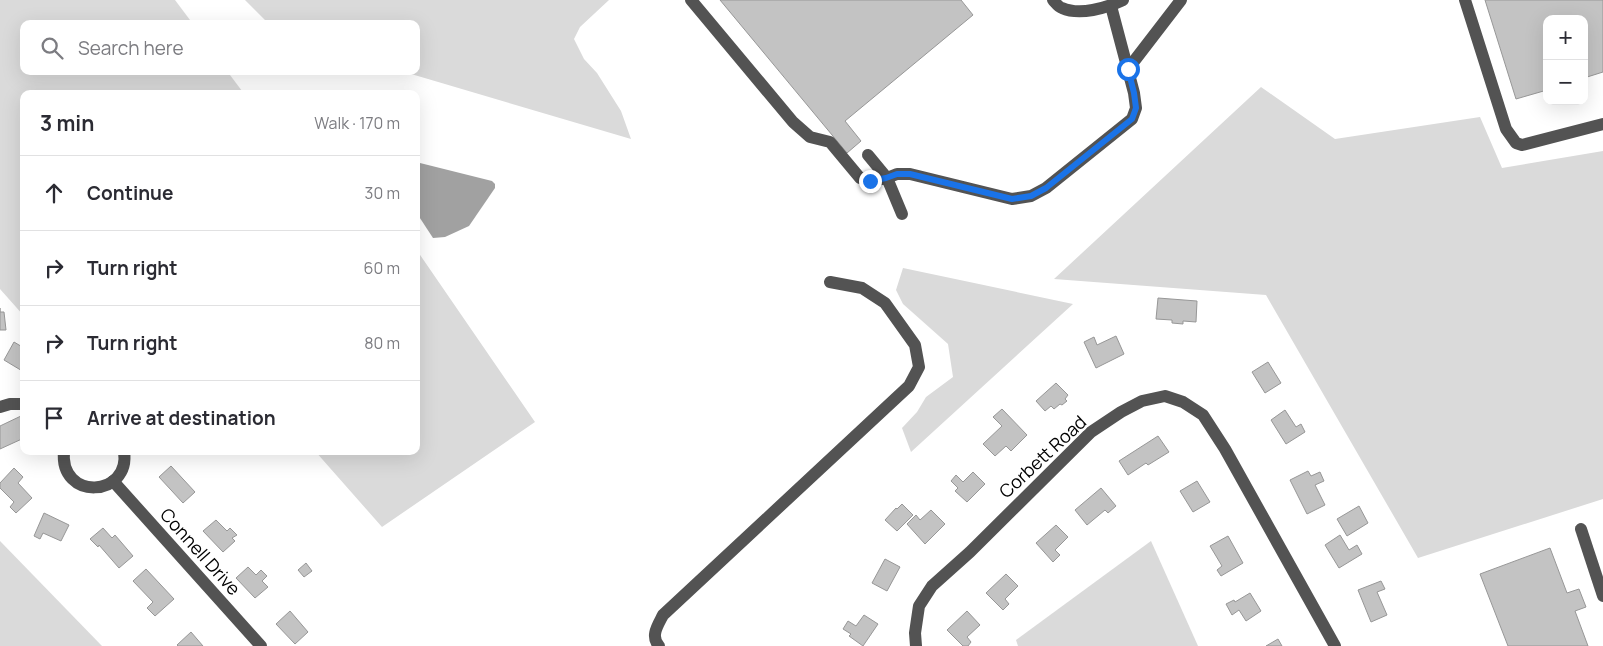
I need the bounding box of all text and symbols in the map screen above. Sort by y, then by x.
map controls [1543,15,1588,105]
button: + [1543,15,1588,60]
search box [20,20,420,75]
icon: search [38,34,66,62]
text: Search here [78,35,184,61]
route start [1117,58,1140,81]
button: − [1543,60,1588,105]
text: 3 min [40,109,94,137]
text: Walk · 170 m [314,112,400,134]
route end [859,170,882,193]
icon: ahead [40,179,68,207]
text: Continue [87,180,173,206]
text: 30 m [365,182,400,204]
icon: right [40,254,68,282]
text: Turn right [87,255,177,281]
text: 60 m [364,257,400,279]
icon: right [40,329,68,357]
text: Turn right [87,330,177,356]
text: 80 m [364,332,400,354]
icon: arrive [40,404,68,432]
text: Arrive at destination [87,405,276,431]
street label: Corbett Road [994,410,1091,503]
street label: Connell Drive [155,503,246,600]

